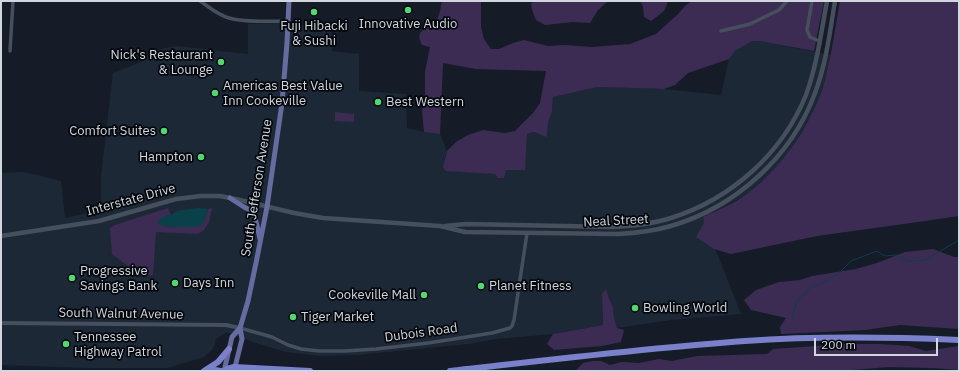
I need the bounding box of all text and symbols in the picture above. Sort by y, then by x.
marker: Innovative Audio [403,5,413,15]
marker: Fuji Hibacki & Sushi [309,7,319,17]
place label: Innovative Audio [359,16,457,32]
place label: Fuji Hibacki & Sushi [280,18,348,49]
place label: Nick's Restaurant & Lounge [111,47,213,78]
marker: Nick's Restaurant & Lounge [216,57,226,67]
place label: Americas Best Value Inn Cookeville [223,78,343,109]
marker: Americas Best Value Inn Cookeville [210,88,220,98]
place label: Best Western [386,94,464,110]
marker: Best Western [373,97,383,107]
street label: South Jefferson Avenue [238,118,276,258]
place label: Comfort Suites [69,123,156,139]
marker: Comfort Suites [159,126,169,136]
place label: Hampton [139,149,193,165]
marker: Hampton [196,152,206,162]
street label: Interstate Drive [85,181,177,219]
street label: Neal Street [583,211,649,231]
place label: Progressive Savings Bank [80,263,157,294]
marker: Progressive Savings Bank [67,273,77,283]
place label: Days Inn [183,275,234,291]
marker: Days Inn [170,278,180,288]
place label: Planet Fitness [489,278,572,294]
marker: Planet Fitness [476,281,486,291]
place label: Cookeville Mall [328,287,416,303]
marker: Cookeville Mall [419,290,429,300]
place label: Bowling World [643,300,727,316]
marker: Bowling World [630,303,640,313]
street label: South Walnut Avenue [58,305,184,323]
place label: Tiger Market [301,309,374,325]
marker: Tiger Market [288,312,298,322]
street label: Dubois Road [384,320,458,346]
place label: Tennessee Highway Patrol [74,329,162,360]
scale bar [816,330,940,356]
text: 200 m [821,337,856,352]
marker: Tennessee Highway Patrol [61,339,71,349]

